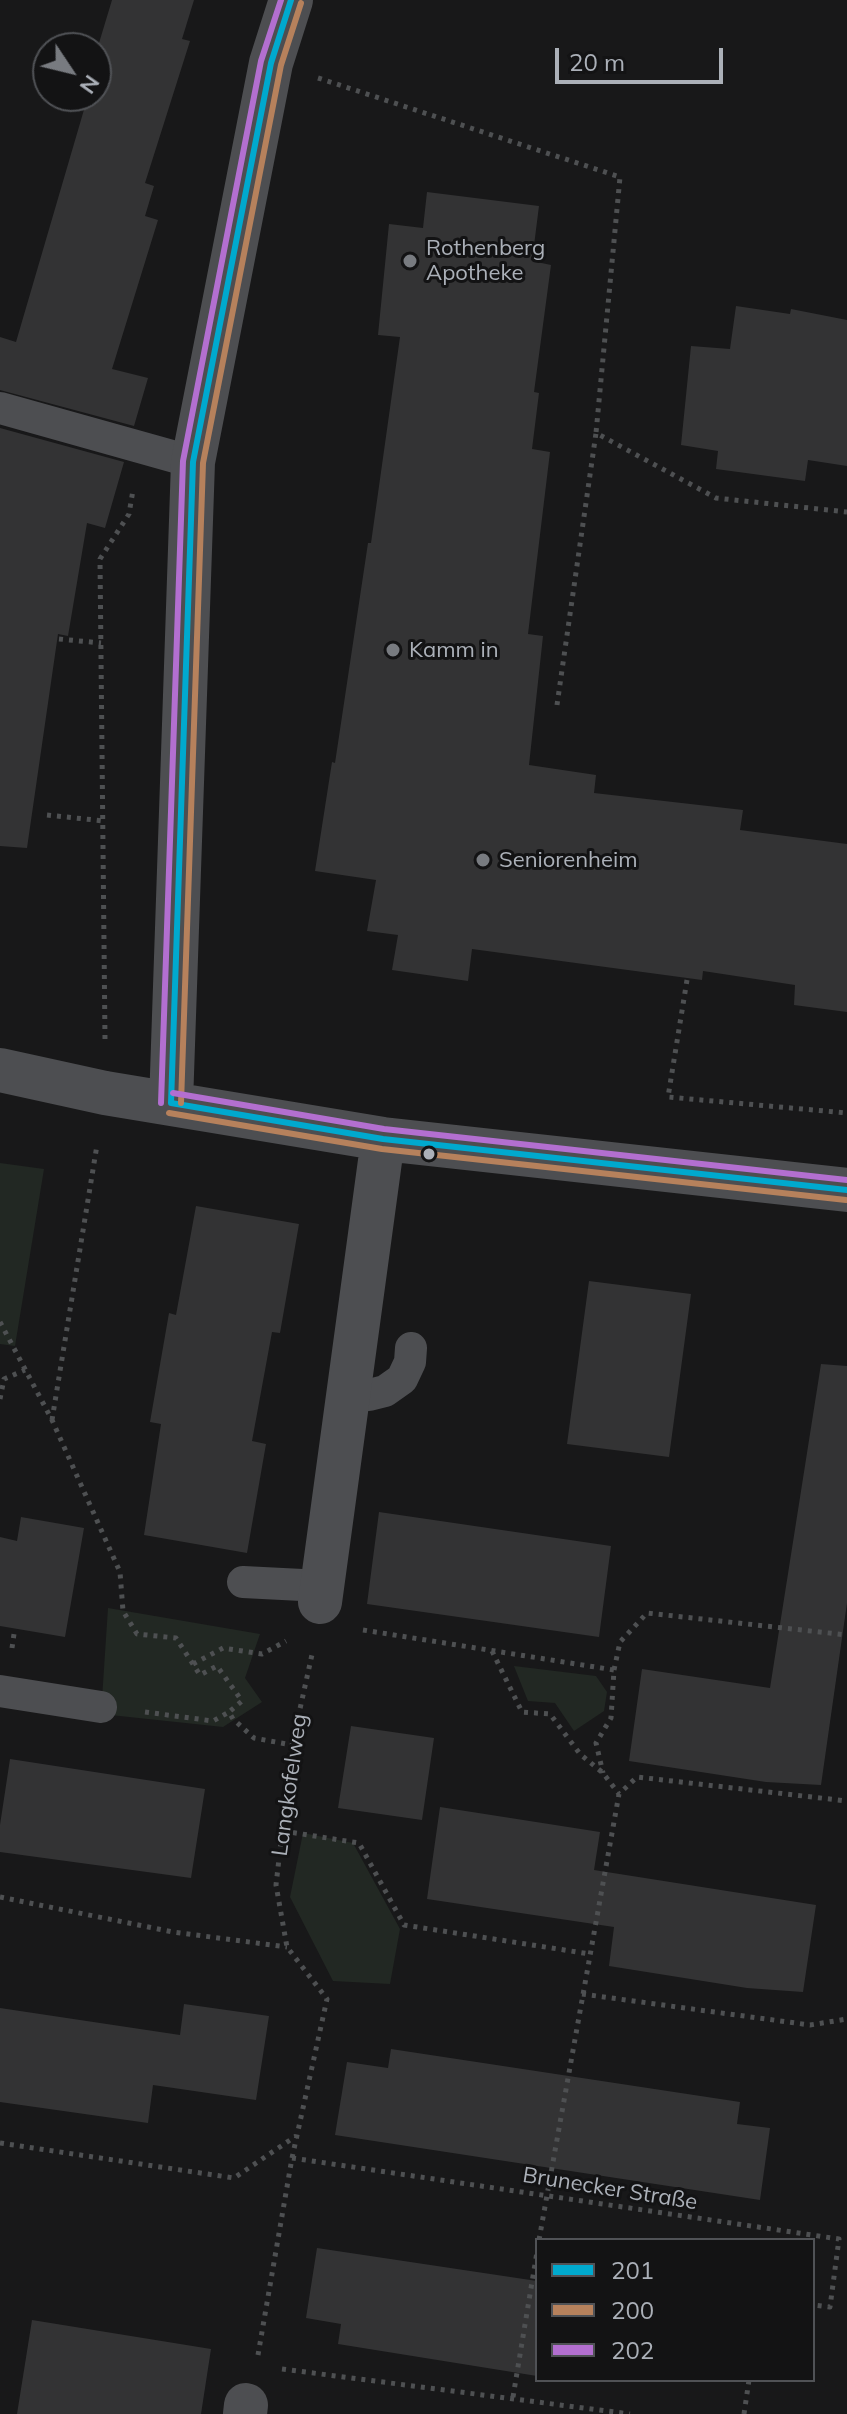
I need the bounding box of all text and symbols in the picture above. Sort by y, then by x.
north arrow [32,32,112,112]
scale bar [559,32,727,82]
text: 20 m [569,47,625,77]
text: N [74,70,106,99]
place label: Rothenberg Apotheke [426,235,545,286]
marker: Rothenberg Apotheke [401,252,419,270]
place label: Kamm in [409,637,499,663]
marker: Kamm in [384,641,402,659]
place label: Seniorenheim [499,847,637,873]
marker: Seniorenheim [474,851,492,869]
unlabelled marker [421,1146,437,1162]
street label: Langkofelweg [267,1712,313,1858]
street label: Brunecker Straße [521,2162,699,2216]
legend [535,2238,815,2382]
text: 201 [611,2255,654,2285]
text: 200 [611,2295,654,2325]
text: 202 [611,2335,654,2365]

